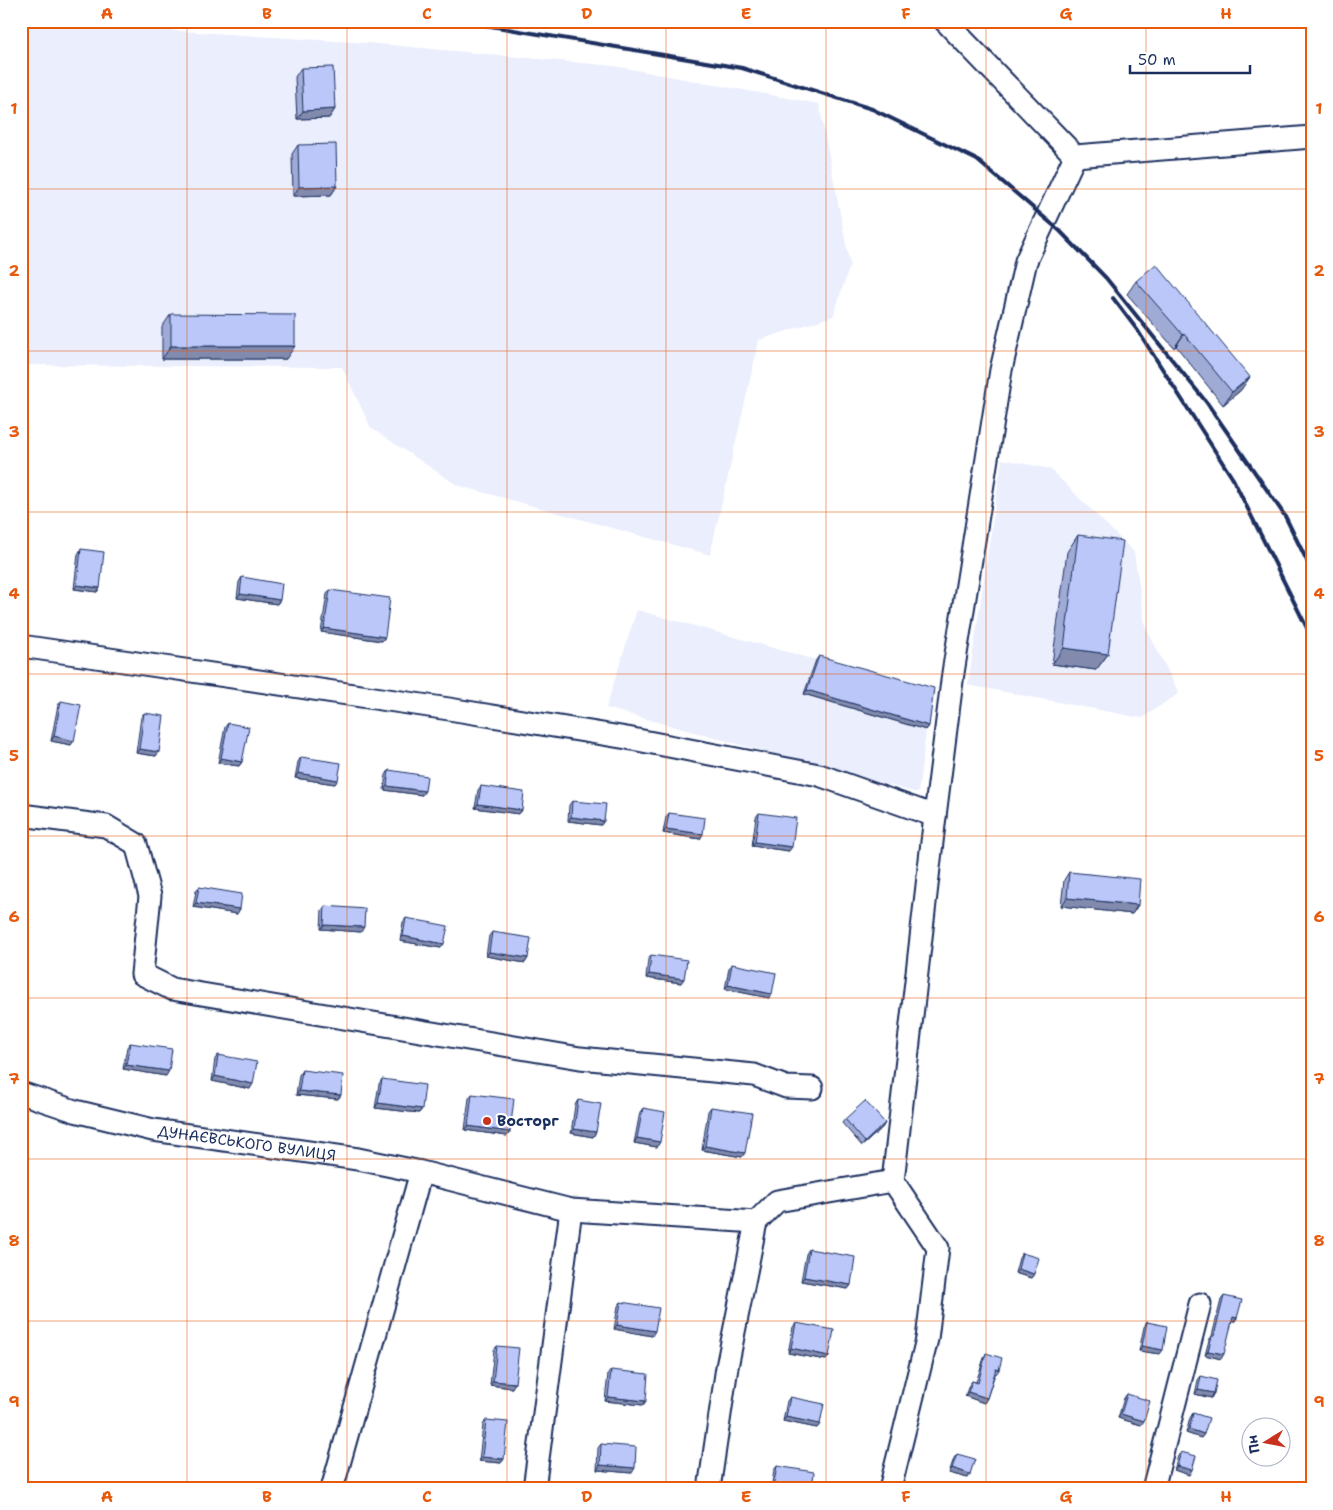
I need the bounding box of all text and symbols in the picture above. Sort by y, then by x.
text: A [101,3,113,24]
text: B [262,3,272,24]
text: C [422,3,432,24]
text: D [581,3,593,24]
text: E [741,3,751,24]
text: F [901,3,911,24]
text: G [1060,3,1073,24]
text: H [1220,3,1232,24]
scale bar [1130,42,1250,74]
text: 50 m [1138,50,1176,70]
text: 1 [10,98,18,119]
text: 1 [1315,98,1323,119]
text: 2 [8,260,20,281]
text: 2 [1313,260,1325,281]
text: 3 [8,421,20,442]
text: 3 [1313,421,1325,442]
text: 4 [8,583,20,604]
text: 4 [1313,583,1325,604]
text: 5 [9,745,19,766]
text: 5 [1314,745,1324,766]
text: 6 [8,906,20,927]
text: 6 [1313,906,1325,927]
text: 7 [8,1068,20,1089]
text: 7 [1313,1068,1325,1089]
place label: Восторг [497,1111,559,1131]
marker: Восторг [481,1115,493,1127]
street label: ДУНАЄВСЬКОГО ВУЛИЦЯ [157,1121,337,1166]
text: 8 [8,1230,20,1251]
text: 8 [1313,1230,1325,1251]
text: 9 [8,1391,20,1412]
text: 9 [1313,1391,1325,1412]
north arrow [1240,1418,1290,1468]
text: Пн [1243,1434,1264,1455]
text: A [101,1486,113,1507]
text: B [262,1486,272,1507]
text: C [422,1486,432,1507]
text: D [581,1486,593,1507]
text: E [741,1486,751,1507]
text: F [901,1486,911,1507]
text: G [1060,1486,1073,1507]
text: H [1220,1486,1232,1507]

